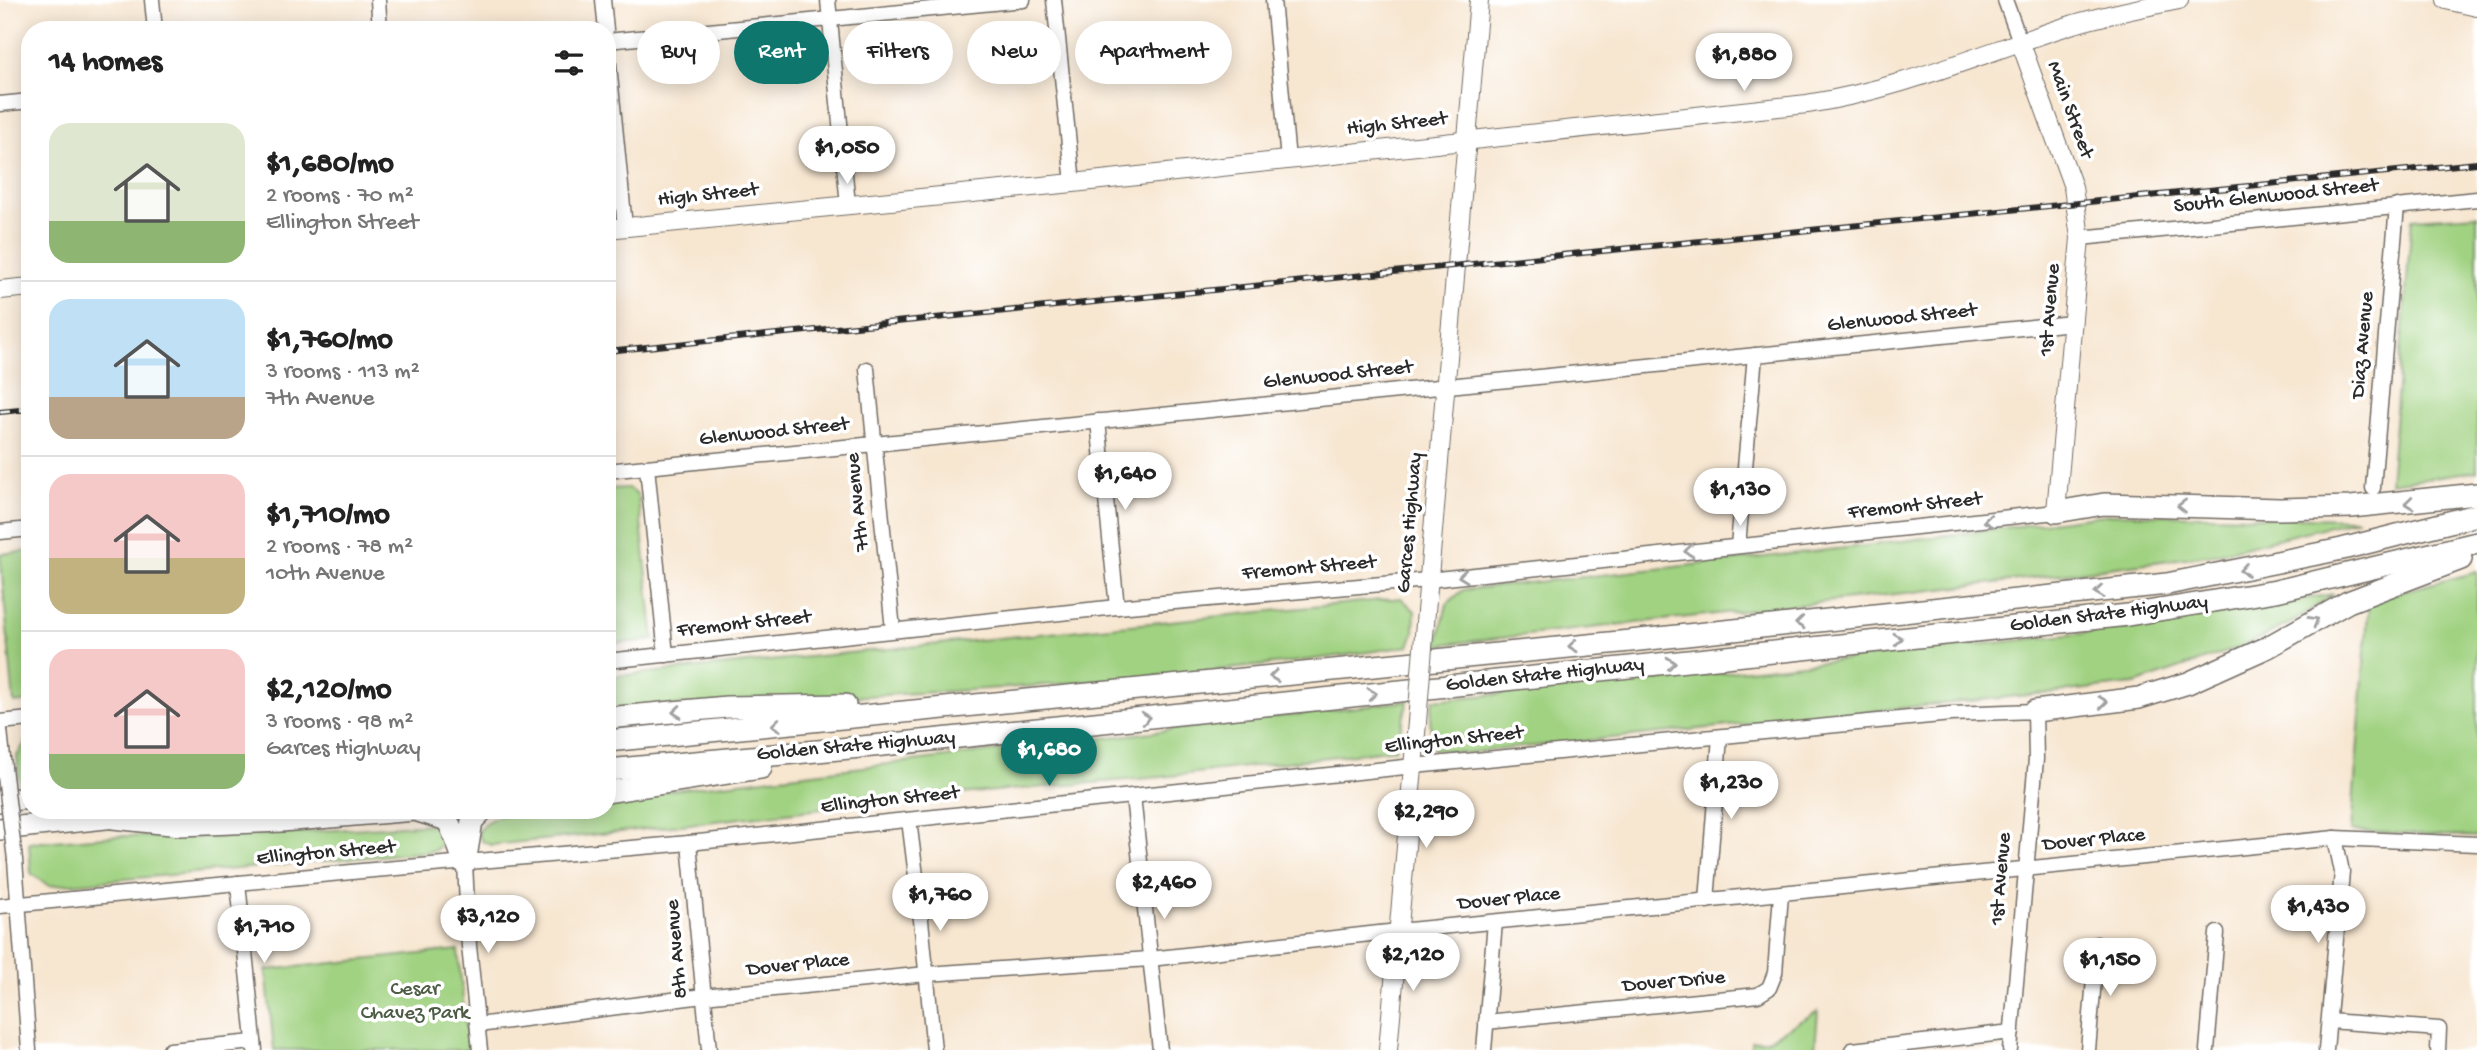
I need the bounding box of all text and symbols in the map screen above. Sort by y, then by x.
chip: Buy [637,21,720,84]
chip: Rent [734,21,829,84]
chip: Filters [843,21,953,84]
chip: New [967,21,1061,84]
chip: Apartment [1075,21,1232,84]
pin: $1,880 [1687,34,1801,93]
text: $1,880 [1711,42,1777,69]
icon: filters [550,44,588,82]
text: 14 homes [49,46,162,81]
street label: Main Street [2040,58,2099,164]
street label: High Street [1346,107,1451,143]
pin: $1,050 [790,127,904,186]
text: $1,050 [814,135,880,162]
text: $1,680/mo [266,148,394,183]
icon: home [105,151,189,235]
street label: South Glenwood Street [2173,174,2382,220]
street label: High Street [657,178,762,214]
text: 2 rooms · 70 m² [266,183,414,210]
text: Ellington Street [266,210,419,237]
street label: 1st Avenue [2034,261,2068,358]
street label: Diaz Avenue [2347,289,2381,402]
street label: Glenwood Street [1826,298,1980,339]
text: $1,760/mo [266,324,393,359]
icon: home [105,327,189,411]
street label: Glenwood Street [1262,355,1416,396]
text: 3 rooms · 113 m² [266,359,420,386]
text: 7th Avenue [266,386,374,413]
street label: Glenwood Street [698,412,852,453]
street label: 7th Avenue [841,450,877,553]
pin: $1,640 [1068,452,1182,512]
street label: Garces Highway [1392,452,1430,594]
text: $1,640 [1094,461,1156,488]
pin: $1,130 [1683,468,1797,528]
text: $1,130 [1709,477,1771,504]
street label: Fremont Street [1846,487,1986,527]
one-way arrow [2404,495,2415,510]
one-way arrow [2176,498,2187,513]
text: $1,710/mo [266,499,390,534]
icon: home [105,502,189,586]
one-way arrow [1983,513,1994,528]
text: 2 rooms · 78 m² [266,534,413,561]
one-way arrow [1683,544,1695,559]
street label: Fremont Street [1240,550,1379,587]
text: 10th Avenue [266,561,385,588]
one-way arrow [2238,562,2250,577]
one-way arrow [1457,568,1468,583]
one-way arrow [2093,584,2105,599]
street label: Golden State Highway [2009,590,2209,640]
street label: Fremont Street [675,605,815,645]
one-way arrow [1794,615,1805,630]
one-way arrow [2306,616,2319,629]
one-way arrow [1892,632,1903,647]
one-way arrow [1567,638,1578,653]
street label: Golden State Highway [1445,653,1645,699]
one-way arrow [1666,656,1677,671]
one-way arrow [1268,668,1280,683]
text: $2,120/mo [266,674,392,709]
icon: home [105,677,189,761]
one-way arrow [1367,687,1378,702]
one-way arrow [2097,694,2109,709]
one-way arrow [672,704,683,719]
text: 3 rooms · 98 m² [266,709,413,736]
one-way arrow [1140,710,1151,725]
one-way arrow [770,717,781,732]
street label: Ellington Street [1383,721,1527,761]
street label: Golden State Highway [756,726,956,768]
pin: $1,680 [992,728,1106,788]
text: Garces Highway [266,736,421,763]
text: $1,680 [1017,737,1081,764]
pin: $1,230 [1674,762,1788,821]
text: $1,230 [1699,770,1763,797]
street label: Ellington Street [819,781,963,821]
pin: $2,290 [1369,790,1483,850]
text: $2,290 [1394,799,1458,826]
street label: Dover Place [2040,823,2148,859]
street label: 1st Avenue [1985,830,2019,927]
street label: Ellington Street [256,835,399,873]
pin: $2,460 [1107,862,1221,921]
text: $2,460 [1132,870,1196,897]
pin: $1,760 [883,874,997,933]
text: $1,760 [908,882,972,909]
street label: Dover Place [1455,882,1563,918]
pin: $1,430 [2261,886,2375,945]
text: $1,430 [2287,894,2349,921]
pin: $3,120 [431,895,545,955]
street label: 8th Avenue [661,897,695,1000]
text: $3,120 [456,904,520,931]
pin: $1,710 [207,906,321,965]
text: $1,710 [233,914,295,941]
pin: $2,120 [1356,934,1470,993]
pin: $1,150 [2053,939,2167,998]
text: $2,120 [1382,942,1444,969]
text: $1,150 [2079,947,2141,974]
street label: Dover Place [744,948,852,984]
street label: Dover Drive [1620,966,1727,1000]
park label: Cesar Chavez Park [361,978,472,1027]

